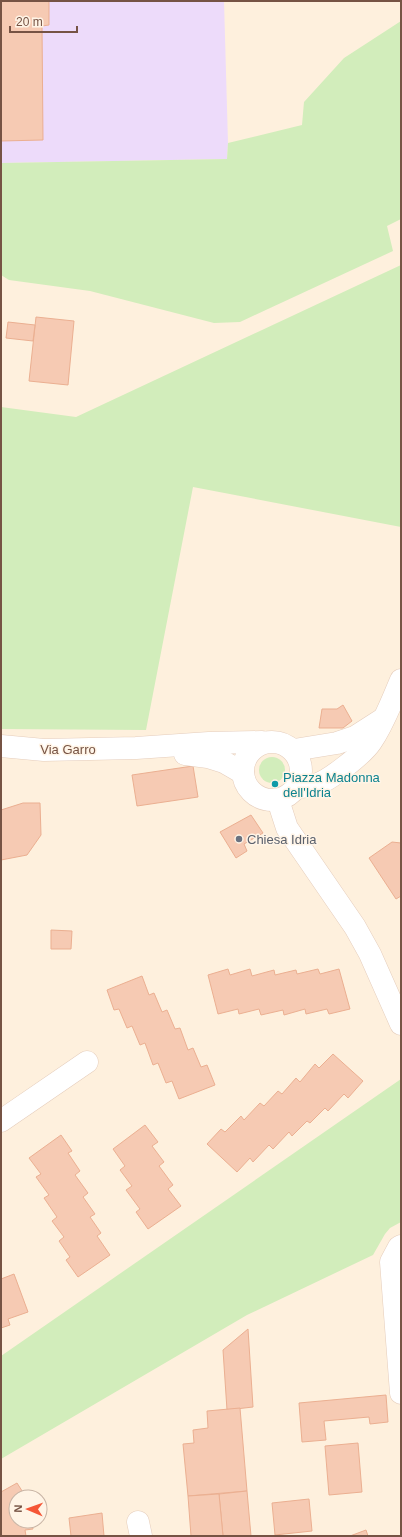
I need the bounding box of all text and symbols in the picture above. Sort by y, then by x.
scale bar [10,8,77,34]
text: 20 m [16,15,43,29]
street label: Via Garro [40,742,96,757]
place label: Piazza Madonna dell'Idria [283,770,381,800]
marker: Piazza Madonna dell'Idria [270,779,280,789]
place label: Chiesa Idria [247,832,317,847]
marker: Chiesa Idria [234,834,244,844]
north arrow [8,1489,48,1529]
text: N [12,1504,24,1513]

